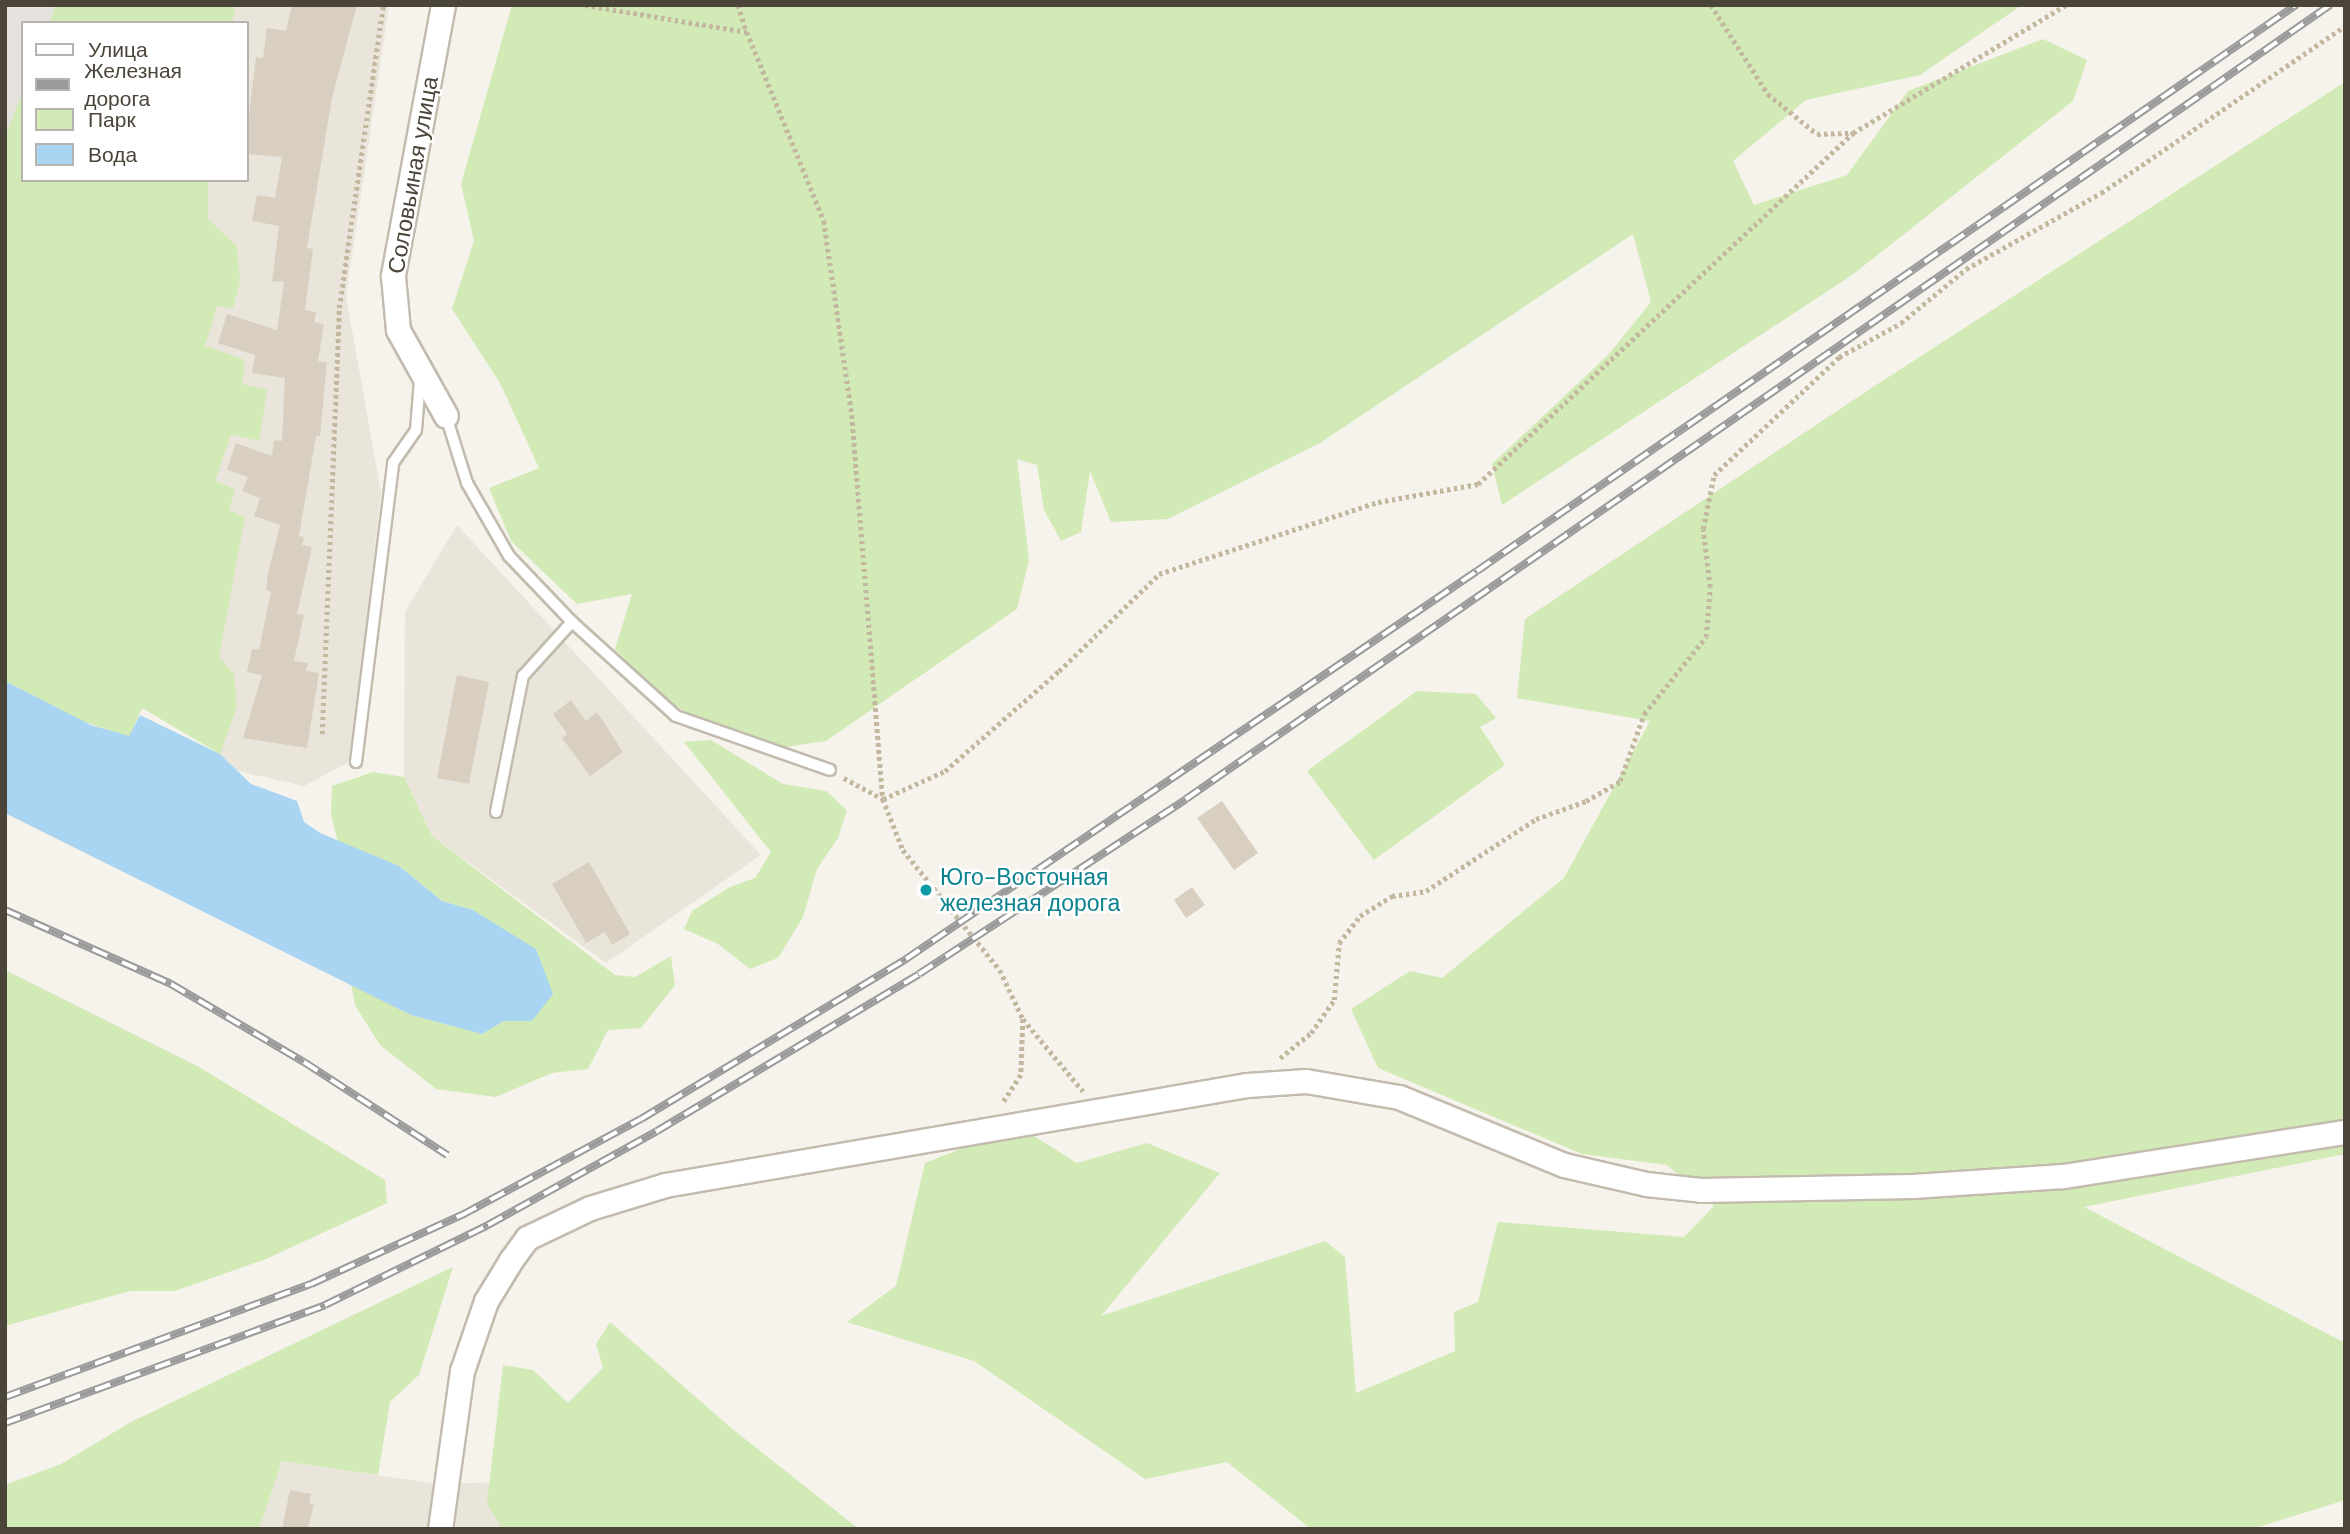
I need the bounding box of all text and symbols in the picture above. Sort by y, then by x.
legend [21,21,248,182]
text: Улица [88,36,148,64]
text: Железная дорога [84,57,182,113]
street label: Соловьиная улица [382,74,444,276]
text: Парк [88,106,136,134]
text: Вода [88,141,137,169]
place label: Юго-Восточная железная дорога [940,863,1120,917]
marker: Юго-Восточная железная дорога [918,882,934,898]

